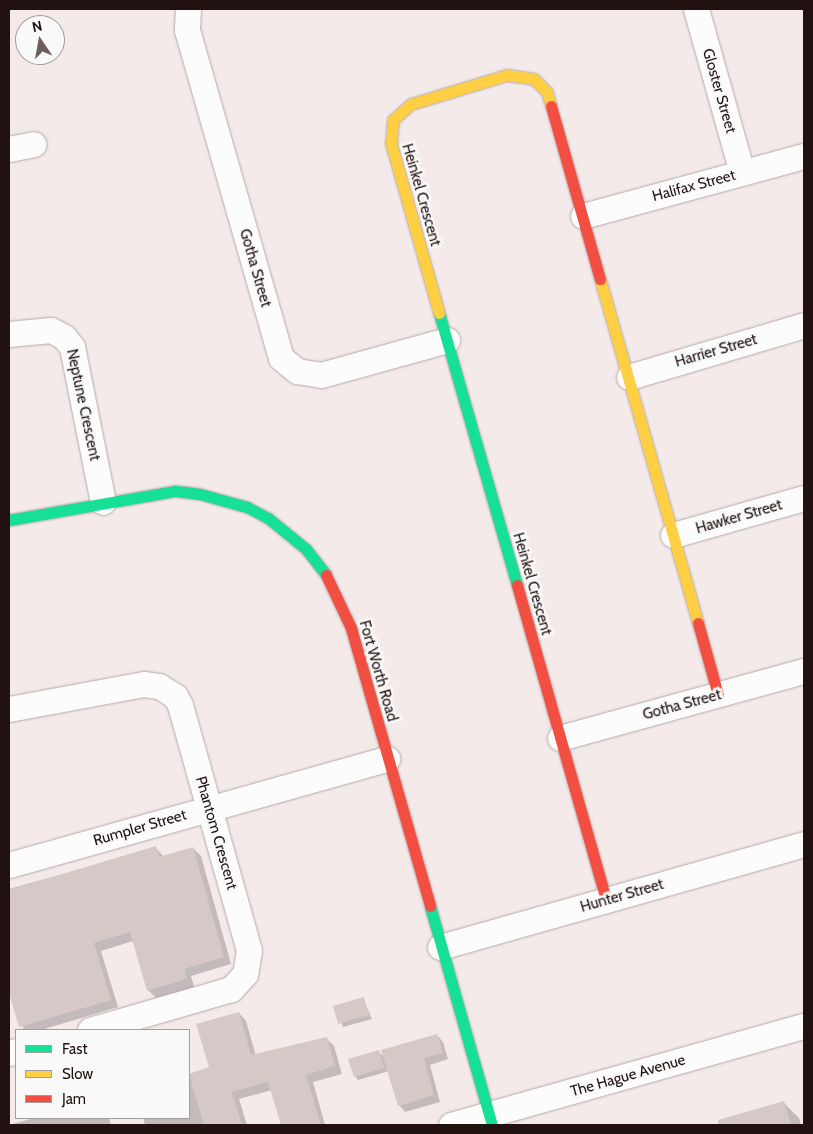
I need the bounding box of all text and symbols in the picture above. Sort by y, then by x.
north arrow [15,15,65,65]
text: N [30,16,44,36]
street label: Gloster Street [698,47,740,135]
street label: Heinkel Crescent [398,142,444,248]
street label: Halifax Street [650,166,738,206]
street label: Gotha Street [235,227,275,309]
street label: Harrier Street [673,331,759,371]
street label: Neptune Crescent [62,347,104,463]
street label: Hawker Street [694,496,784,538]
street label: Heinkel Crescent [509,531,555,637]
street label: Fort Worth Road [355,618,401,724]
street label: Gotha Street [641,686,723,724]
street label: Phantom Crescent [191,774,241,892]
street label: Rumpler Street [91,806,189,850]
street label: Hunter Street [578,876,666,916]
legend [15,1029,190,1119]
text: Fast [62,1040,87,1058]
street label: The Hague Avenue [568,1051,688,1101]
text: Slow [62,1065,93,1083]
text: Jam [62,1090,86,1108]

